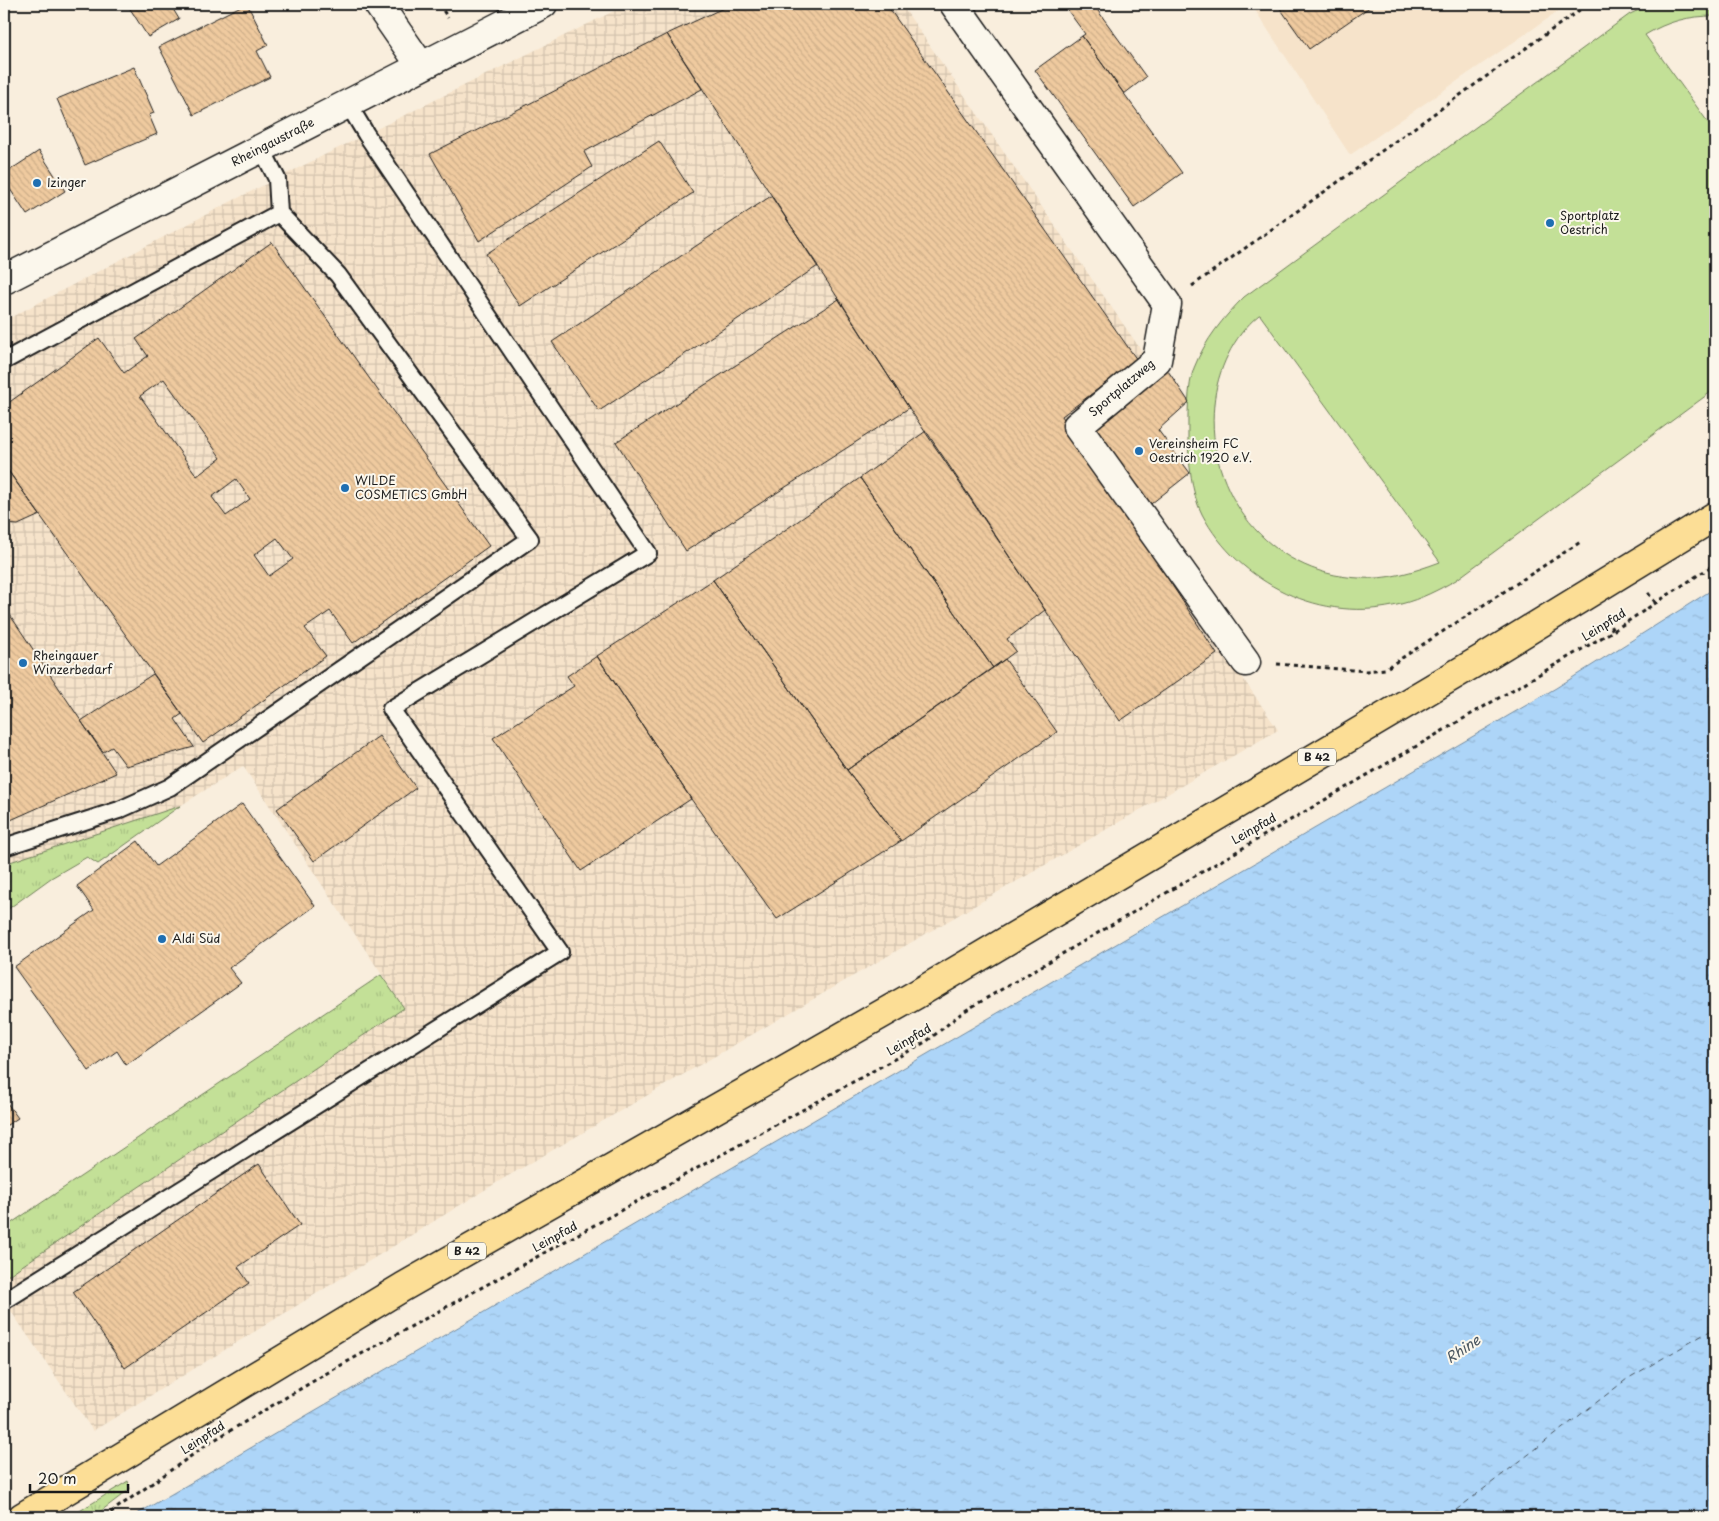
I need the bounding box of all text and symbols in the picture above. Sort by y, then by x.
street label: Rheingaustraße [228,113,317,170]
place label: Izinger [47,173,87,191]
marker: Izinger [31,177,43,189]
place label: Sportplatz Oestrich [1560,206,1620,238]
marker: Sportplatz Oestrich [1544,217,1556,229]
street label: Sportplatzweg [1084,354,1158,420]
place label: Vereinsheim FC Oestrich 1920 e.V. [1149,434,1252,466]
marker: Vereinsheim FC Oestrich 1920 e.V. [1133,445,1145,457]
place label: WILDE COSMETICS GmbH [355,471,467,503]
marker: WILDE COSMETICS GmbH [339,482,351,494]
street label: Leinpfad [1578,603,1629,645]
place label: Rheingauer Winzerbedarf [33,646,113,678]
marker: Rheingauer Winzerbedarf [17,657,29,669]
road number: B 42 [1298,749,1336,766]
street label: Leinpfad [1228,808,1279,848]
place label: Aldi Süd [172,929,220,947]
marker: Aldi Süd [156,933,168,945]
street label: Leinpfad [883,1019,934,1060]
street label: Leinpfad [529,1216,580,1256]
road number: B 42 [448,1242,486,1260]
water label: Rhine [1441,1329,1485,1368]
street label: Leinpfad [177,1416,228,1458]
scale bar [30,1461,128,1493]
text: 20 m [38,1466,77,1489]

